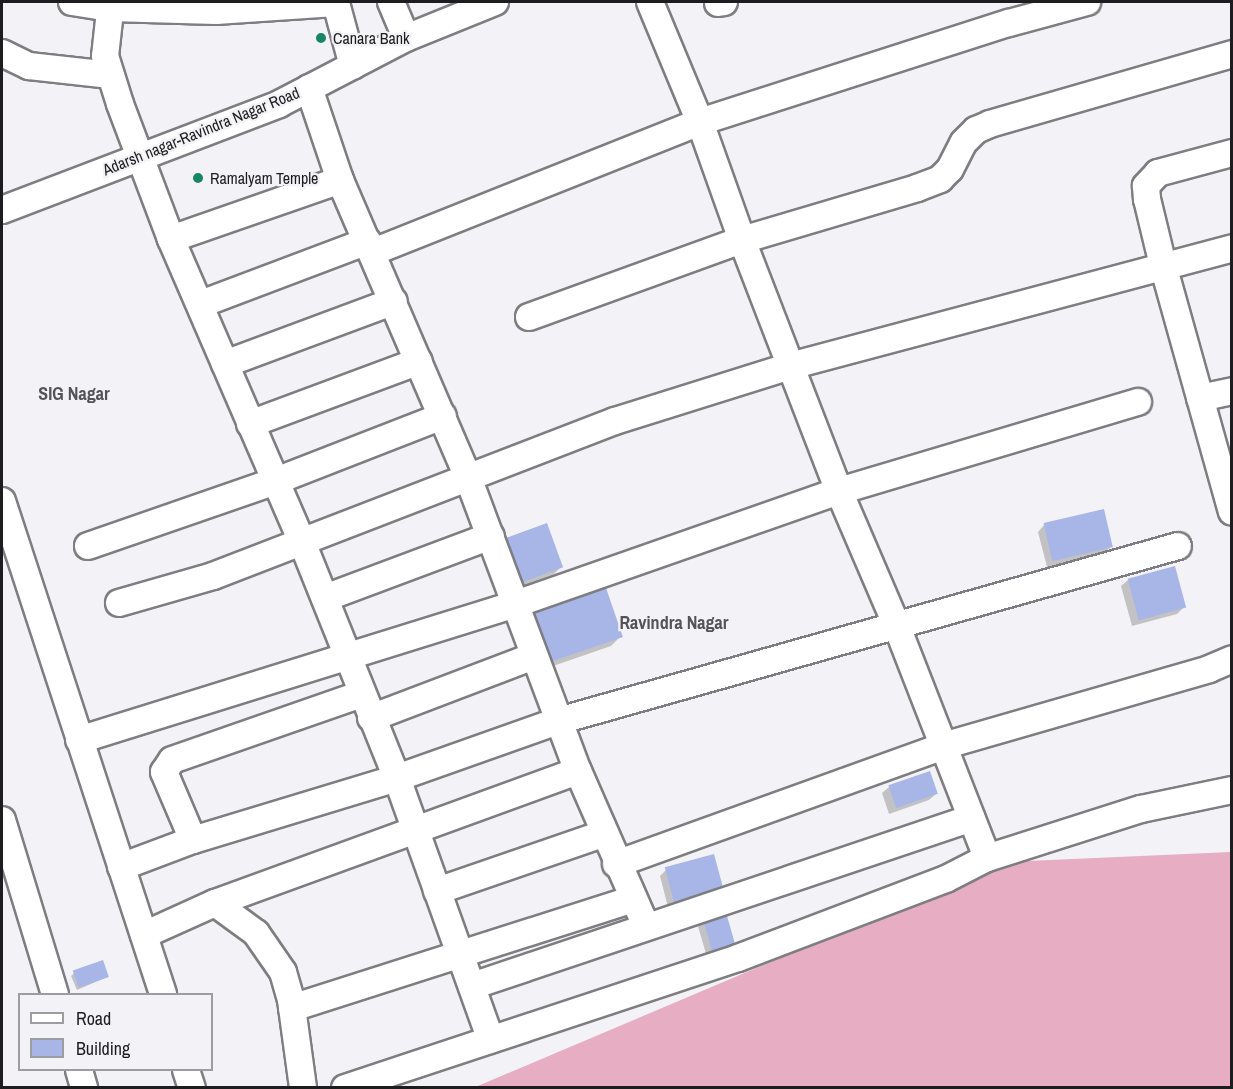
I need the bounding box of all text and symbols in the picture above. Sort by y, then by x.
place label: Canara Bank [333,28,410,48]
marker: Canara Bank [314,31,328,45]
street label: Adarsh nagar-Ravindra Nagar Road [100,83,302,179]
place label: Ramalyam Temple [210,168,319,188]
marker: Ramalyam Temple [191,171,205,185]
district label: SIG Nagar [38,383,110,405]
district label: Ravindra Nagar [619,612,729,634]
legend [18,993,213,1071]
text: Road [76,1006,111,1031]
text: Building [76,1036,130,1061]

